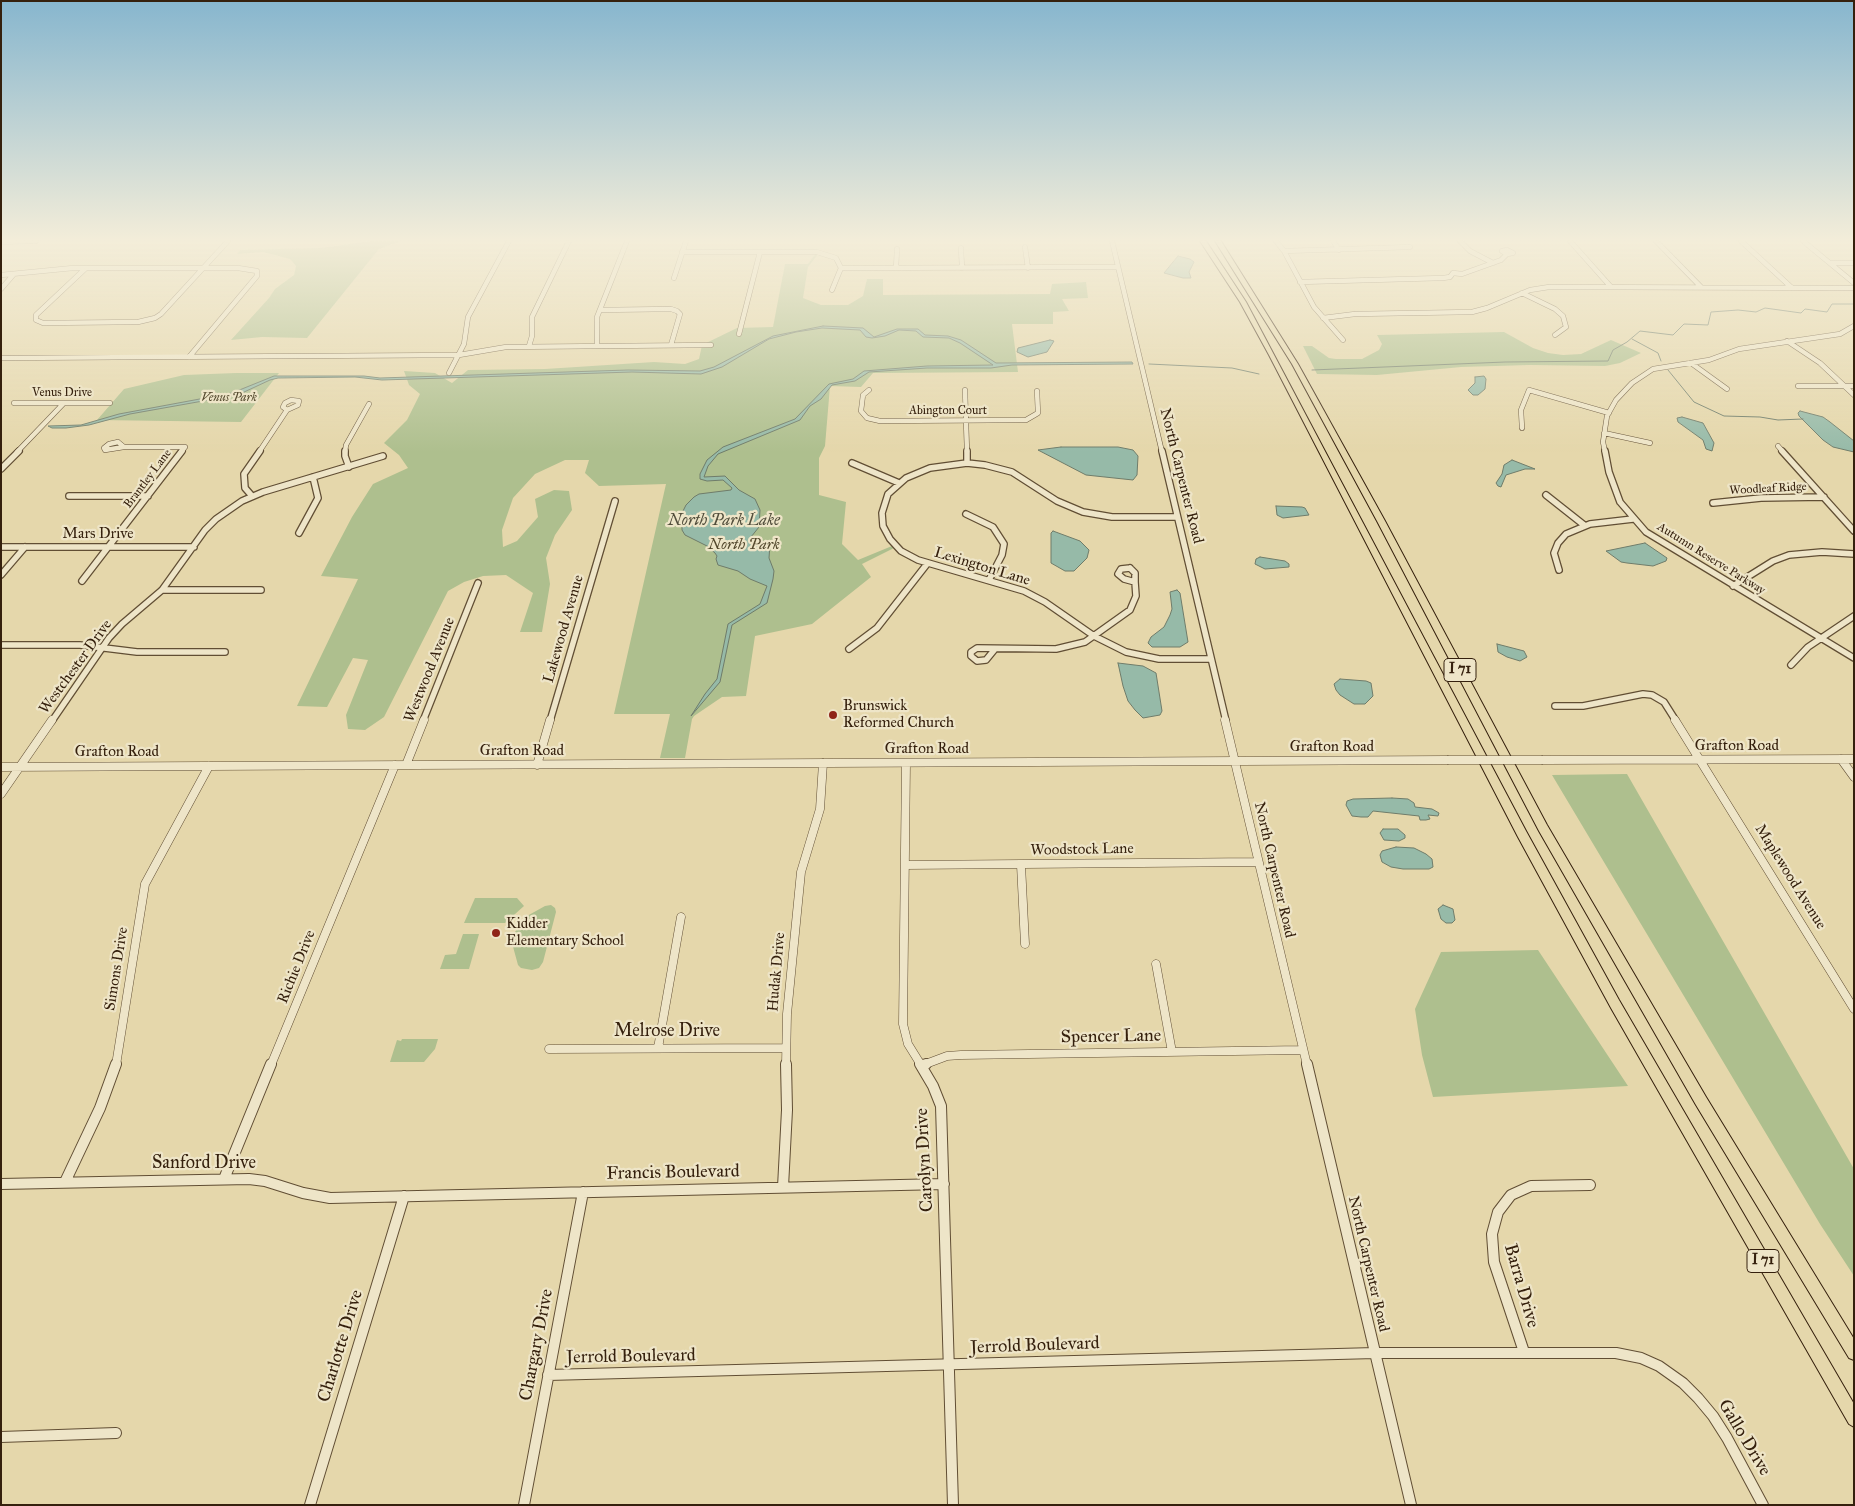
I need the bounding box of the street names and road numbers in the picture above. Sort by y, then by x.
street label: Venus Drive [32,386,92,400]
street label: Abington Court [909,404,987,418]
street label: North Carpenter Road [1155,406,1207,546]
street label: Brantley Lane [121,447,175,511]
street label: Woodleaf Ridge [1729,480,1807,498]
street label: Autumn Reserve Parkway [1654,520,1768,598]
street label: Mars Drive [63,525,133,543]
street label: Lexington Lane [932,544,1032,590]
street label: Lakewood Avenue [540,573,588,685]
street label: Westwood Avenue [401,615,459,725]
street label: Westchester Drive [36,616,116,718]
road number: I 71 [1444,658,1476,682]
street label: Grafton Road [1695,737,1779,755]
street label: Grafton Road [1290,738,1374,756]
street label: Grafton Road [885,740,969,758]
street label: Grafton Road [480,742,564,760]
street label: Grafton Road [75,743,159,761]
street label: North Carpenter Road [1250,800,1298,940]
street label: Maplewood Avenue [1750,821,1830,933]
street label: Woodstock Lane [1030,840,1134,860]
street label: Simons Drive [102,926,132,1012]
street label: Richie Drive [274,928,320,1006]
street label: Hudak Drive [765,932,789,1012]
street label: Melrose Drive [614,1021,720,1043]
street label: Spencer Lane [1061,1025,1161,1049]
street label: Carolyn Drive [911,1108,939,1212]
street label: Sanford Drive [152,1153,256,1175]
street label: Francis Boulevard [606,1161,740,1185]
street label: North Carpenter Road [1344,1194,1392,1334]
street label: Barra Drive [1499,1242,1543,1330]
road number: I 71 [1747,1250,1779,1272]
street label: Charlotte Drive [314,1287,368,1405]
street label: Chargary Drive [516,1287,558,1403]
street label: Jerrold Boulevard [970,1333,1100,1359]
street label: Jerrold Boulevard [566,1345,696,1369]
street label: Gallo Drive [1713,1396,1775,1480]

